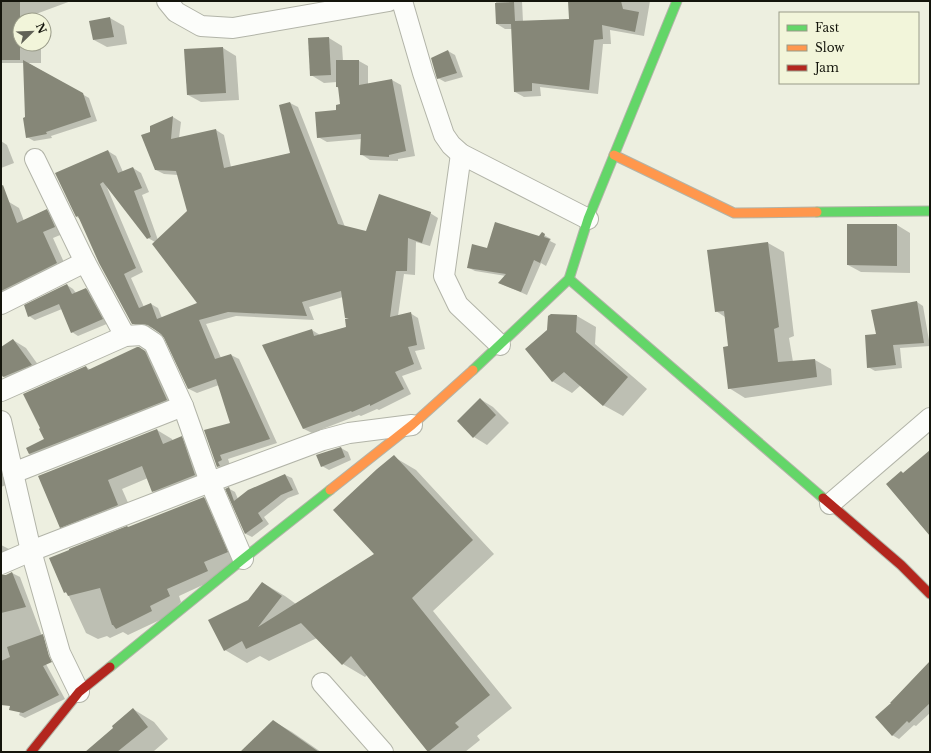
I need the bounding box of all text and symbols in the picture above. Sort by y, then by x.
north arrow [12,12,52,52]
legend [779,12,919,84]
text: Fast [815,20,840,35]
text: N [33,21,50,36]
text: Slow [815,40,845,55]
text: Jam [813,60,839,75]

